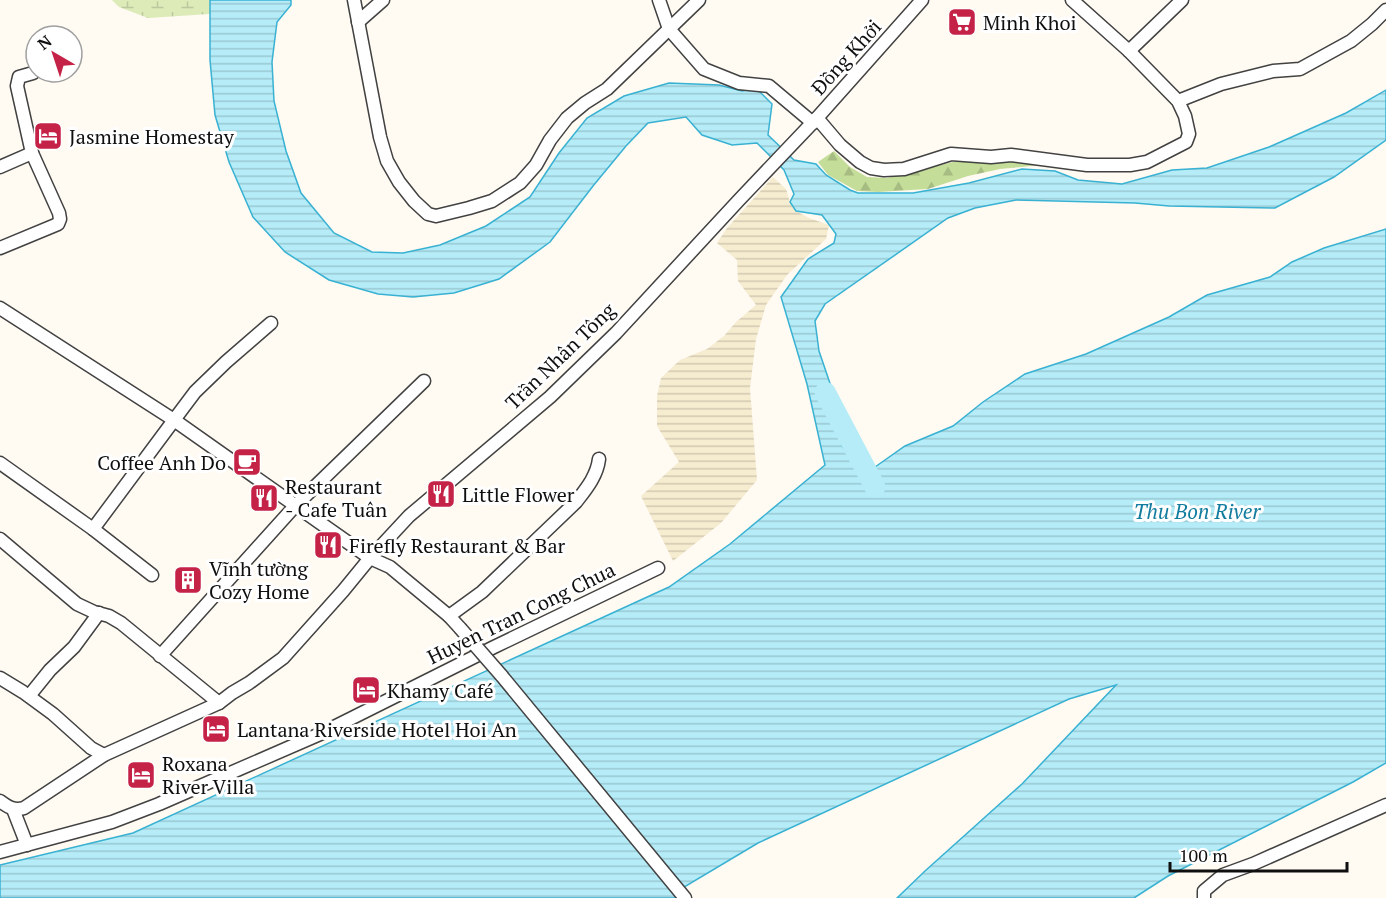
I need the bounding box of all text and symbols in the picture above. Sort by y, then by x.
supermarket icon: Minh Khoi [946,6,978,38]
place label: Minh Khoi [983,9,1077,36]
street label: Đồng Khởi [805,14,887,100]
north arrow [24,24,84,84]
text: N [33,30,56,55]
hotel icon: Jasmine Homestay [32,120,64,152]
place label: Jasmine Homestay [69,123,235,150]
street label: Trần Nhân Tông [499,296,621,415]
cafe icon: Coffee Anh Do [231,446,263,478]
place label: Coffee Anh Do [97,449,226,476]
place label: Restaurant - Cafe Tuân [285,473,387,523]
restaurant icon: Little Flower [425,478,457,510]
place label: Little Flower [462,481,575,508]
restaurant icon: Restaurant - Cafe Tuân [248,482,280,514]
water label: Thu Bon River [1134,497,1261,525]
restaurant icon: Firefly Restaurant & Bar [312,529,344,561]
place label: Firefly Restaurant & Bar [349,532,565,559]
place label: Vĩnh tường Cozy Home [209,555,310,605]
street label: Huyen Tran Cong Chua [423,556,619,670]
building icon: Vĩnh tường Cozy Home [172,564,204,596]
hotel icon: Khamy Café [350,674,382,706]
place label: Khamy Café [387,677,494,704]
hotel icon: Lantana Riverside Hotel Hoi An [200,713,232,745]
place label: Lantana Riverside Hotel Hoi An [237,716,517,743]
place label: Roxana River Villa [162,750,254,800]
hotel icon: Roxana River Villa [125,759,157,791]
scale bar [1170,835,1347,873]
text: 100 m [1179,843,1228,867]

